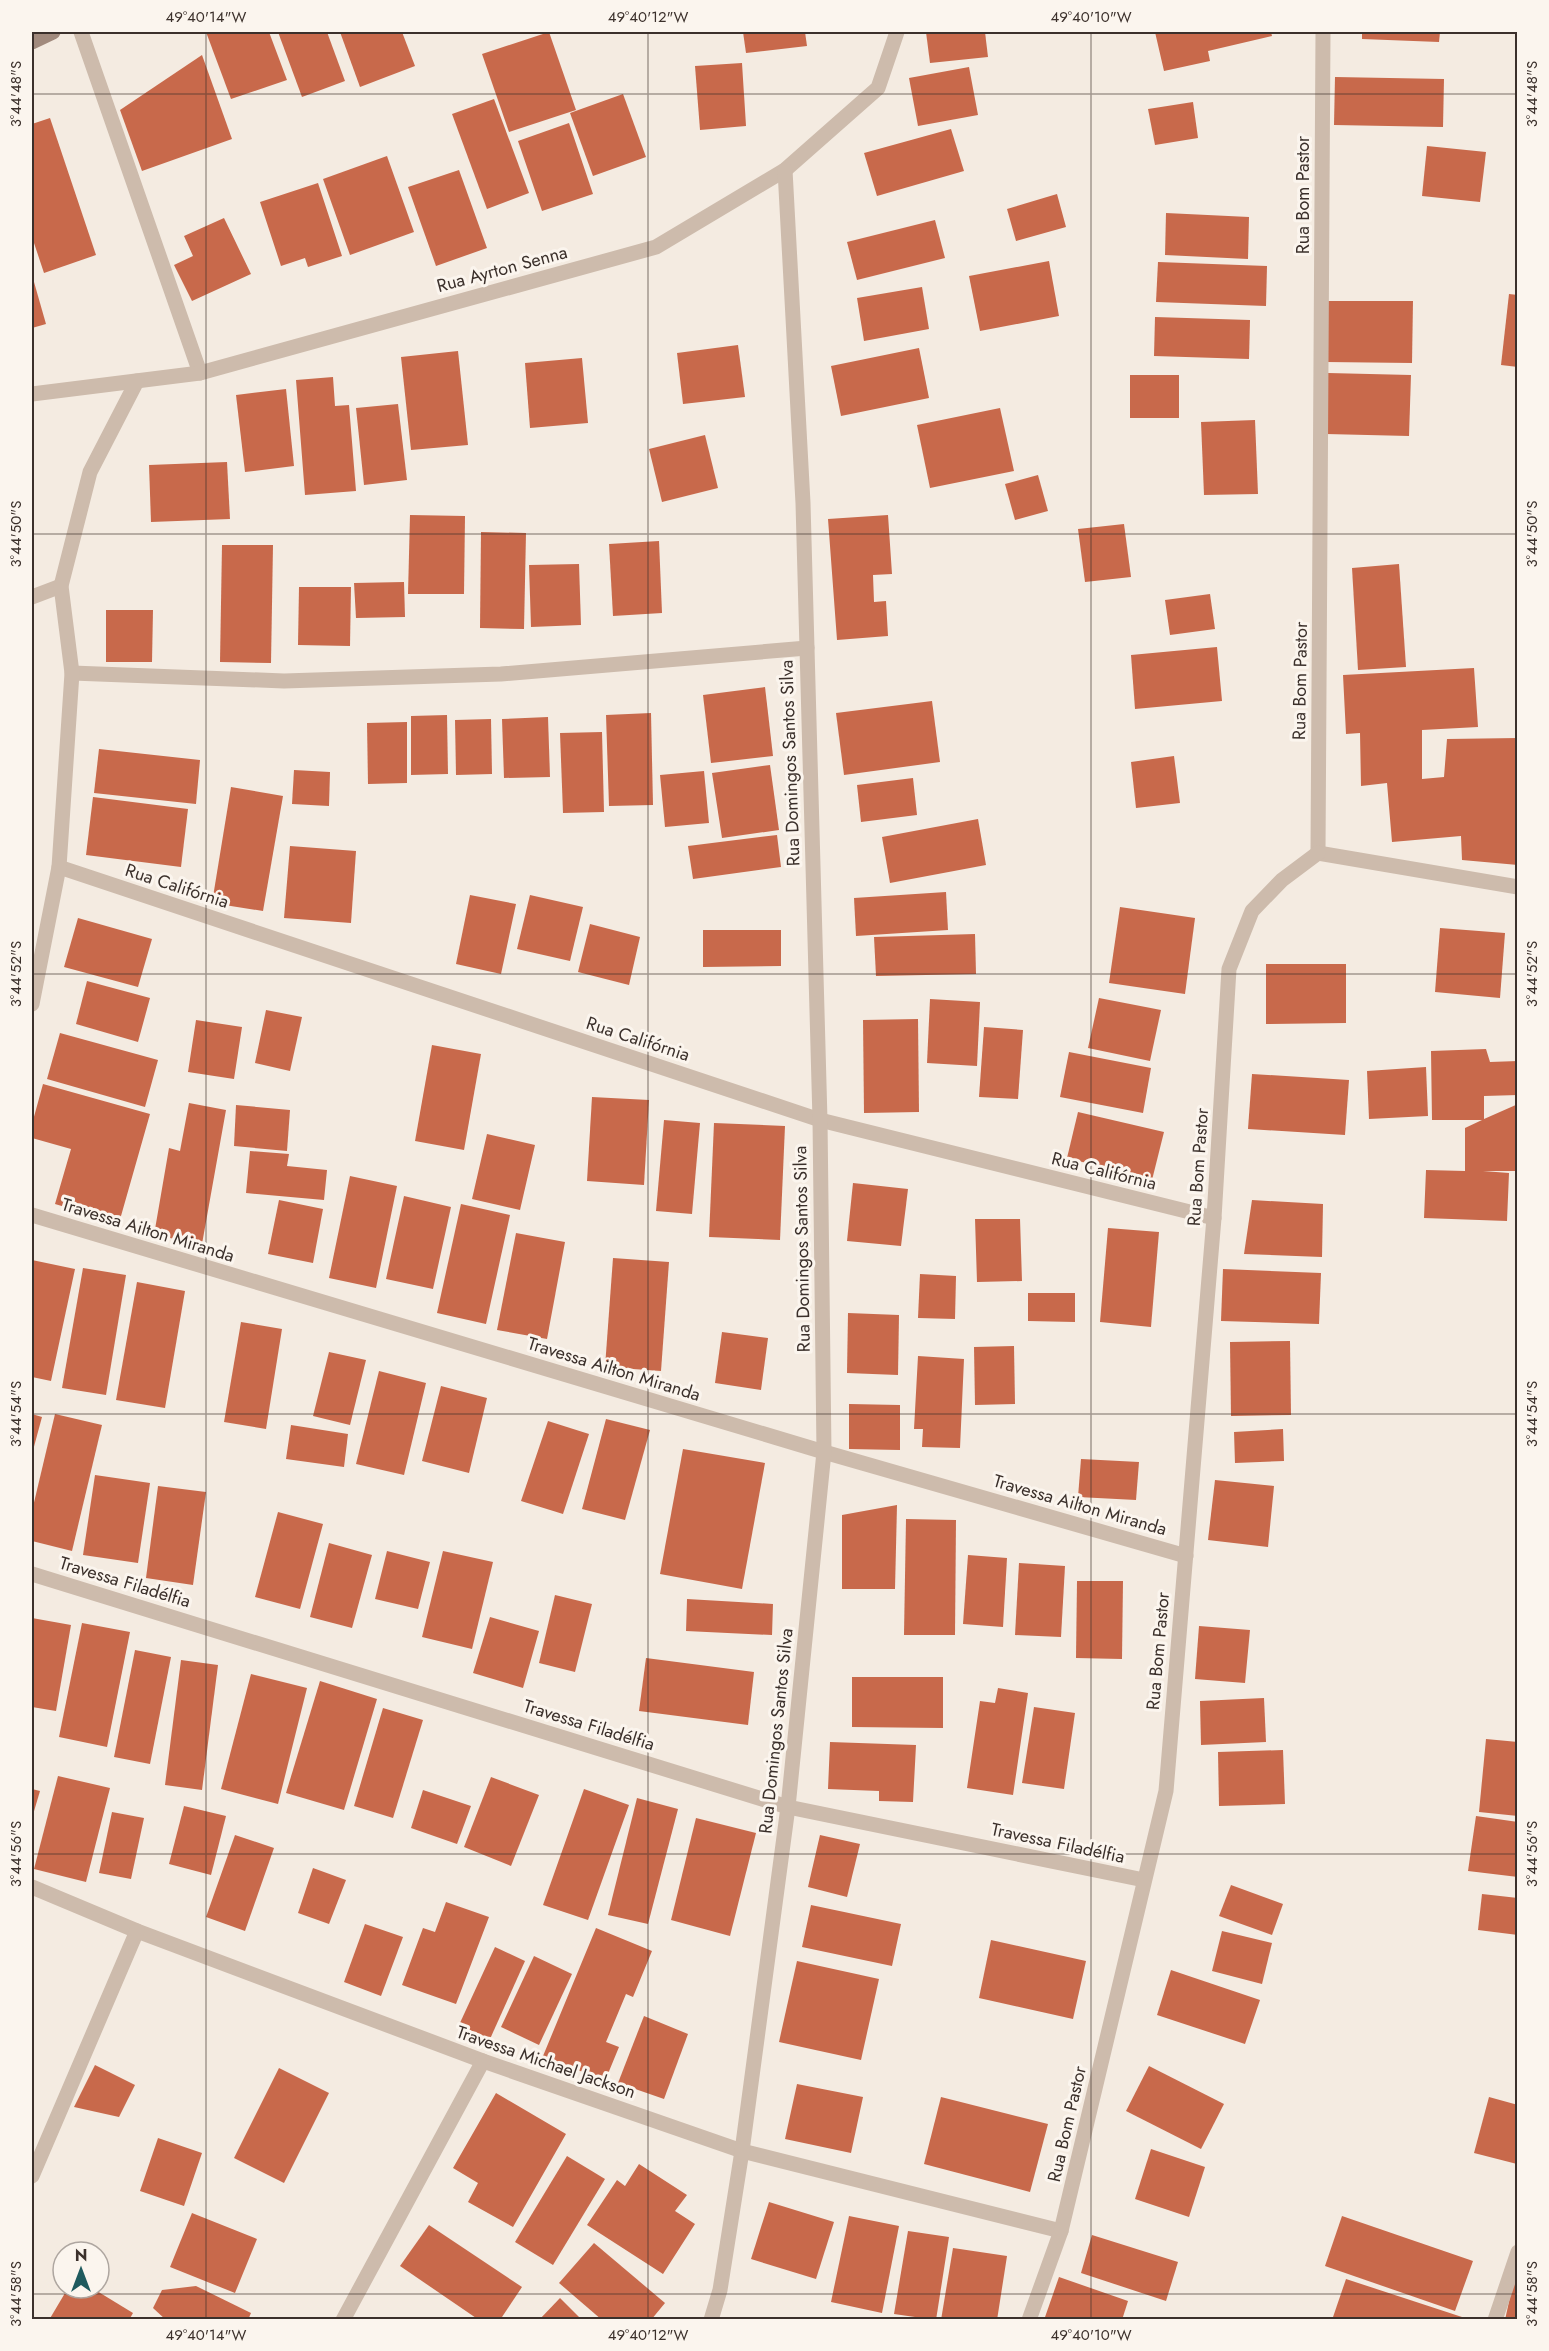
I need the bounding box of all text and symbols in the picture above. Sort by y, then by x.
text: 49°40'14"W [166,6,247,28]
text: 49°40'12"W [608,6,688,28]
text: 49°40'10"W [1050,6,1132,28]
text: 3°44'48"S [5,61,27,127]
text: 3°44'48"S [1521,61,1543,127]
street label: Rua Bom Pastor [1290,135,1316,254]
street label: Rua Ayrton Senna [434,239,570,299]
text: 3°44'50"S [5,501,27,567]
text: 3°44'50"S [1521,501,1543,567]
street label: Rua Bom Pastor [1286,621,1314,740]
street label: Rua Domingos Santos Silva [773,659,807,867]
street label: Rua Califórnia [122,857,232,915]
text: 3°44'52"S [5,941,27,1007]
text: 3°44'52"S [1521,941,1543,1007]
street label: Rua Califórnia [583,1010,693,1068]
street label: Rua Bom Pastor [1181,1106,1215,1227]
street label: Rua Domingos Santos Silva [787,1145,817,1353]
street label: Rua Califórnia [1049,1145,1159,1197]
street label: Travessa Ailton Miranda [58,1191,238,1269]
street label: Travessa Ailton Miranda [524,1330,704,1408]
text: 3°44'54"S [5,1381,27,1447]
text: 3°44'54"S [1521,1381,1543,1447]
street label: Travessa Ailton Miranda [990,1468,1170,1542]
street label: Travessa Filadélfia [56,1550,194,1614]
street label: Rua Bom Pastor [1140,1590,1176,1711]
street label: Rua Domingos Santos Silva [752,1627,800,1835]
street label: Travessa Filadélfia [520,1693,658,1757]
street label: Travessa Filadélfia [989,1816,1127,1870]
text: 3°44'56"S [5,1821,27,1887]
text: 3°44'56"S [1521,1821,1543,1887]
street label: Travessa Michael Jackson [453,2019,639,2105]
street label: Rua Bom Pastor [1041,2063,1093,2185]
north arrow [51,2240,111,2300]
text: N [75,2244,87,2267]
text: 3°44'58"S [5,2261,27,2327]
text: 3°44'58"S [1521,2261,1543,2327]
text: 49°40'14"W [166,2324,247,2346]
text: 49°40'12"W [608,2324,688,2346]
text: 49°40'10"W [1050,2324,1132,2346]

